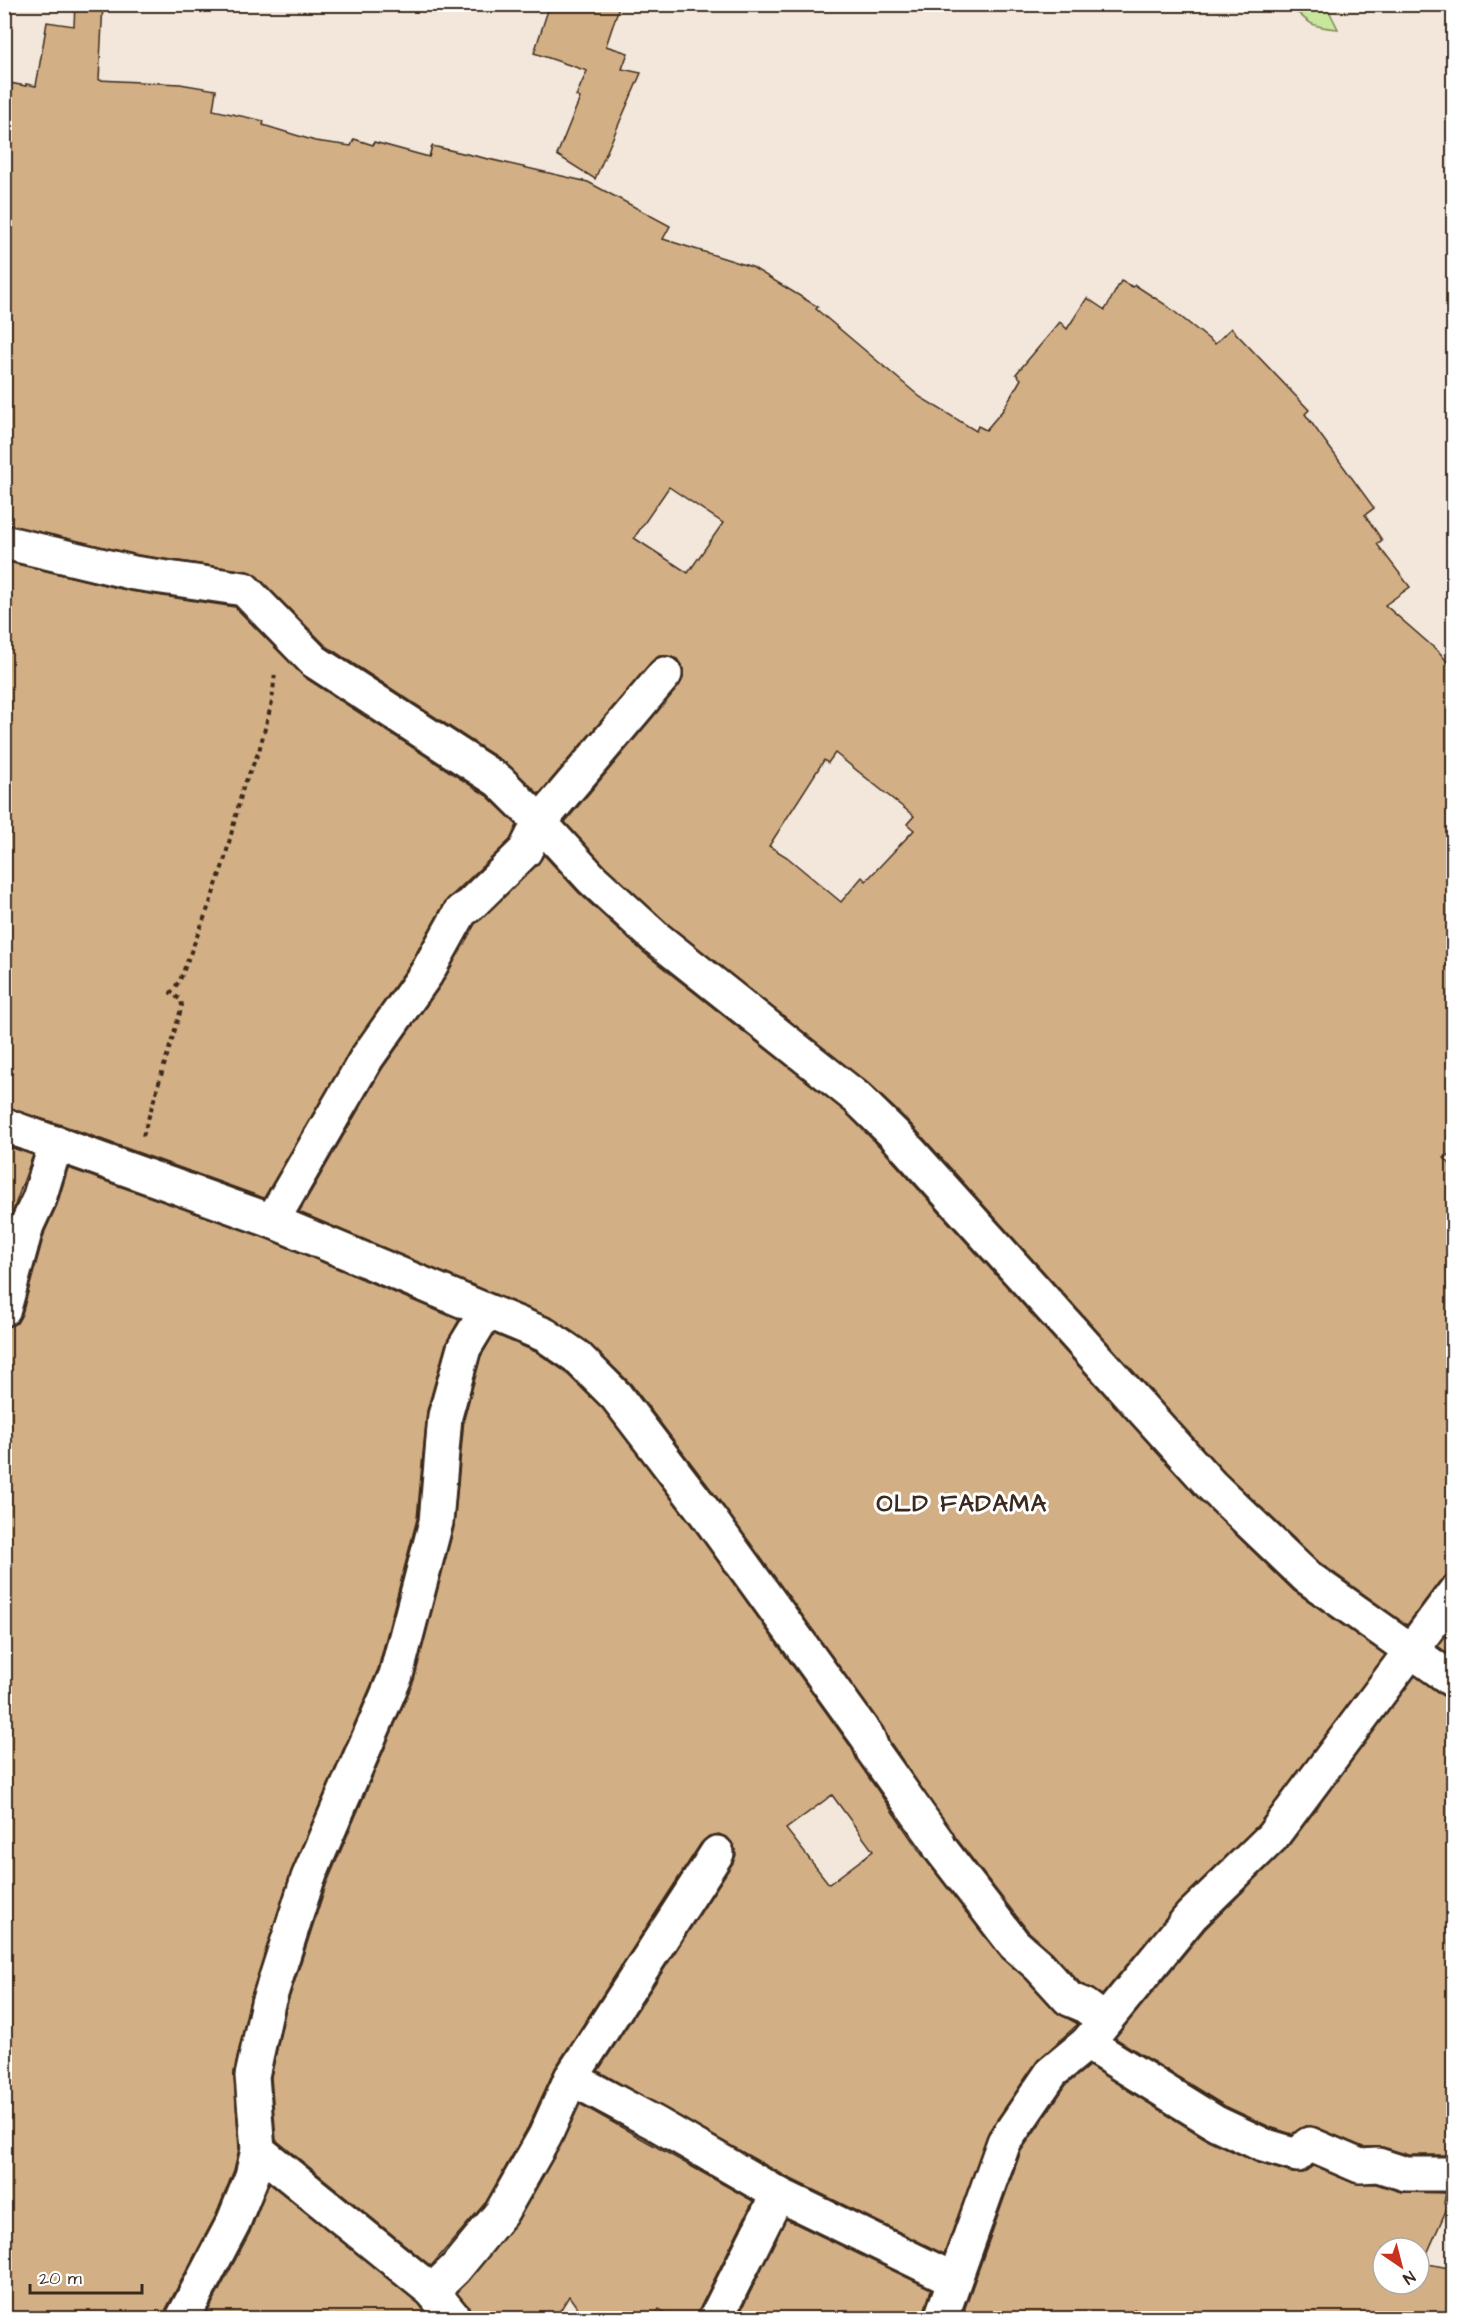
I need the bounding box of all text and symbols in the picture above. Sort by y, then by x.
district label: OLD FADAMA [876,1487,1048,1521]
north arrow [1371,2236,1431,2296]
scale bar [30,2257,142,2295]
text: 20 m [39,2266,82,2291]
text: N [1399,2266,1419,2289]

